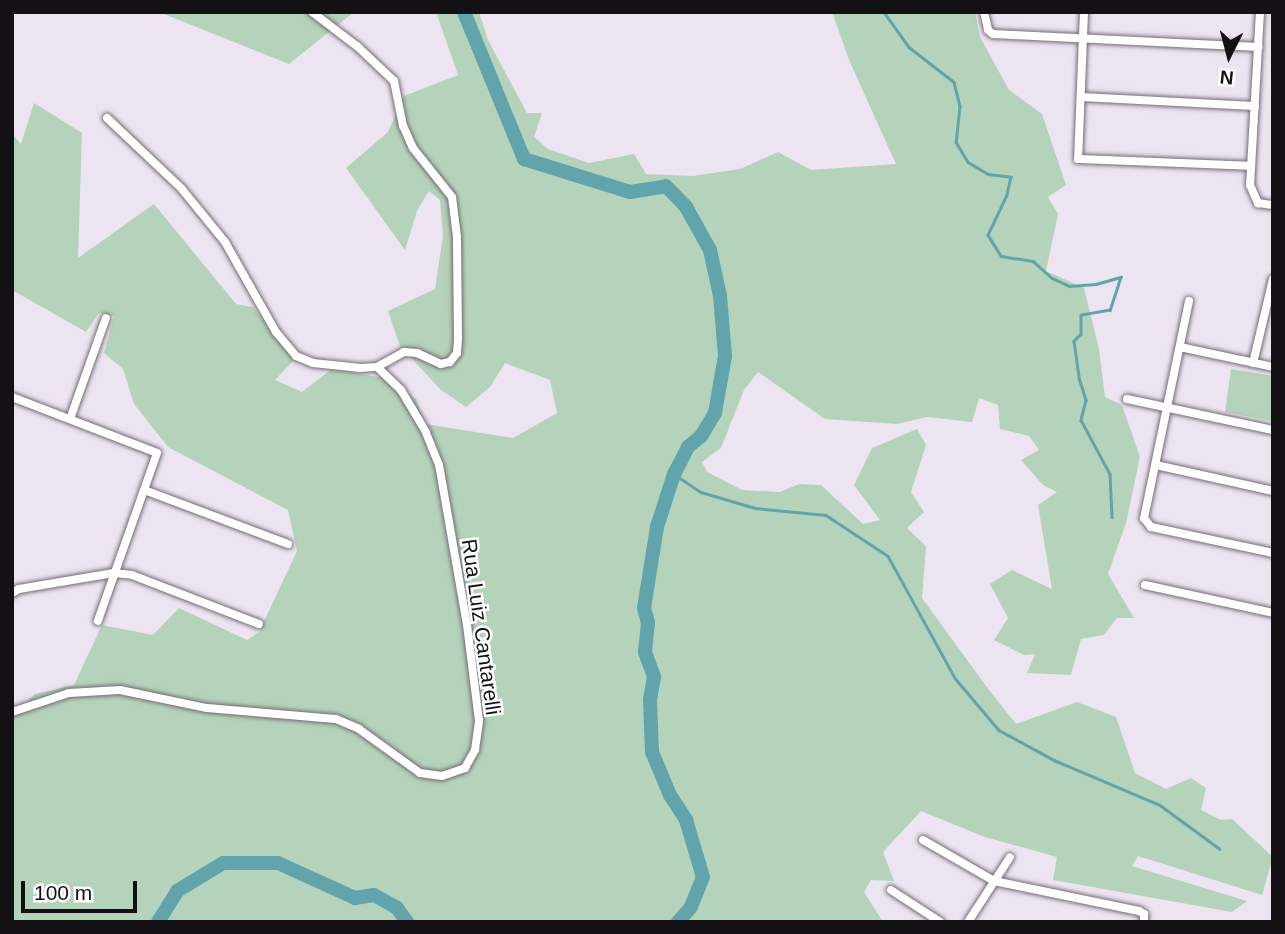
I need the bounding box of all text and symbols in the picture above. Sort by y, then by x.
north arrow [1194,21,1264,91]
text: N [1219,66,1235,89]
street label: Rua Luiz Cantarelli [456,537,506,717]
scale bar [24,867,140,911]
text: 100 m [34,881,92,904]

